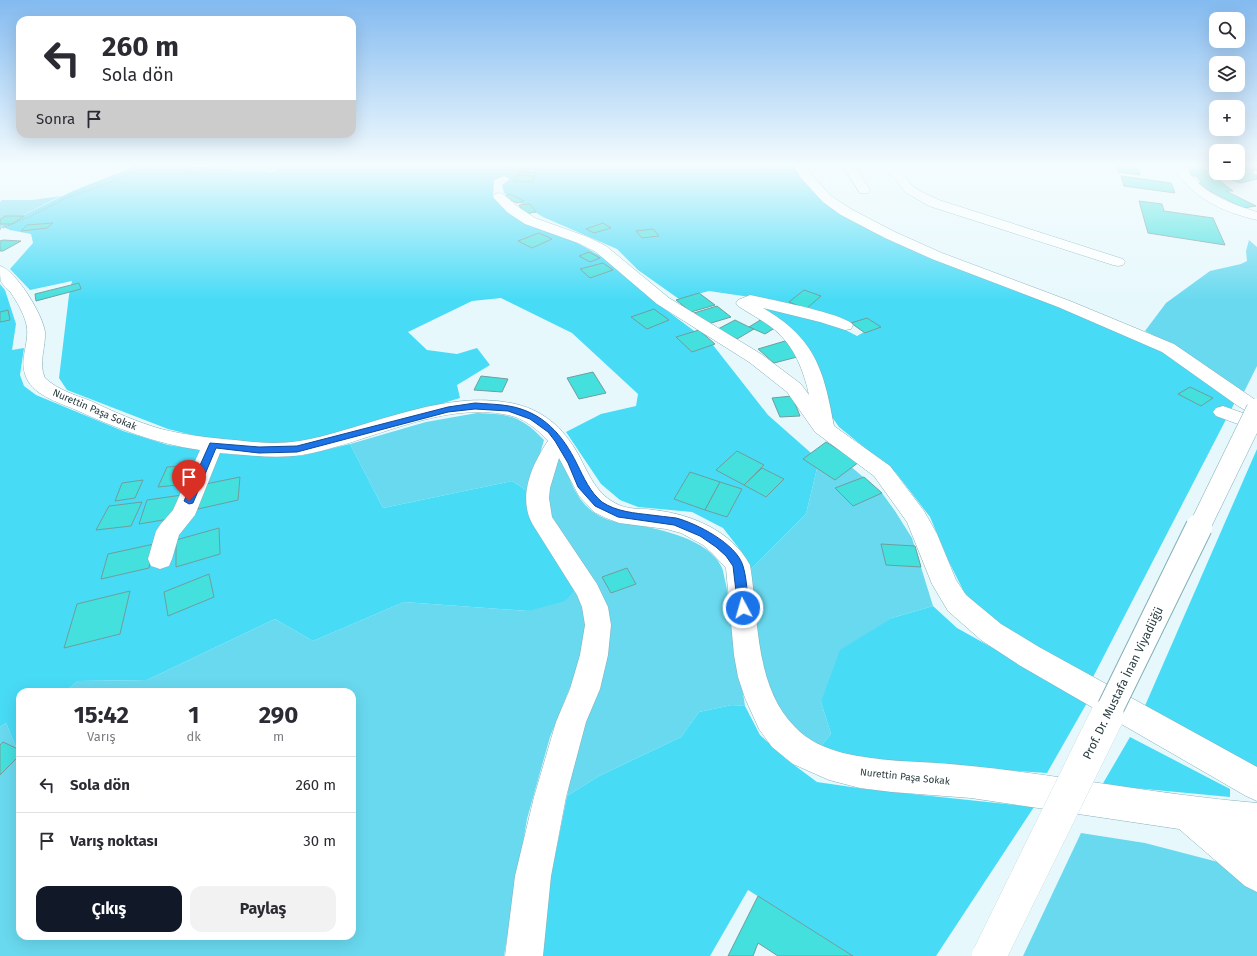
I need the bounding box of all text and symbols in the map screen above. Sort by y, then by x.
map controls [1209,12,1245,180]
button: search [1209,12,1245,48]
text: 260 m [102,30,179,63]
icon: left [36,32,88,84]
button: layers [1209,56,1245,92]
text: Sola dön [102,64,174,86]
button: + [1209,100,1245,136]
icon: arrive [83,108,105,130]
text: Sonra [36,110,75,128]
button: − [1209,144,1245,180]
street label: Nurettin Paşa Sokak [51,386,140,433]
pin [172,460,206,501]
icon: arrive [178,466,200,488]
position arrow [722,587,764,629]
street label: Prof. Dr. Mustafa İnan Viyadüğü [1079,604,1166,762]
text: 15:42 [74,701,129,729]
text: 1 [188,701,199,729]
text: 290 [259,701,298,729]
text: Varış [87,729,116,744]
text: dk [187,729,201,744]
text: m [273,729,284,744]
street label: Nurettin Paşa Sokak [859,765,951,788]
icon: left [36,774,58,796]
text: Sola dön [70,776,130,794]
text: 260 m [295,776,336,794]
icon: arrive [36,830,58,852]
text: Varış noktası [70,832,158,850]
text: 30 m [303,832,336,850]
button: Çıkış [36,886,182,932]
button: Paylaş [190,886,336,932]

